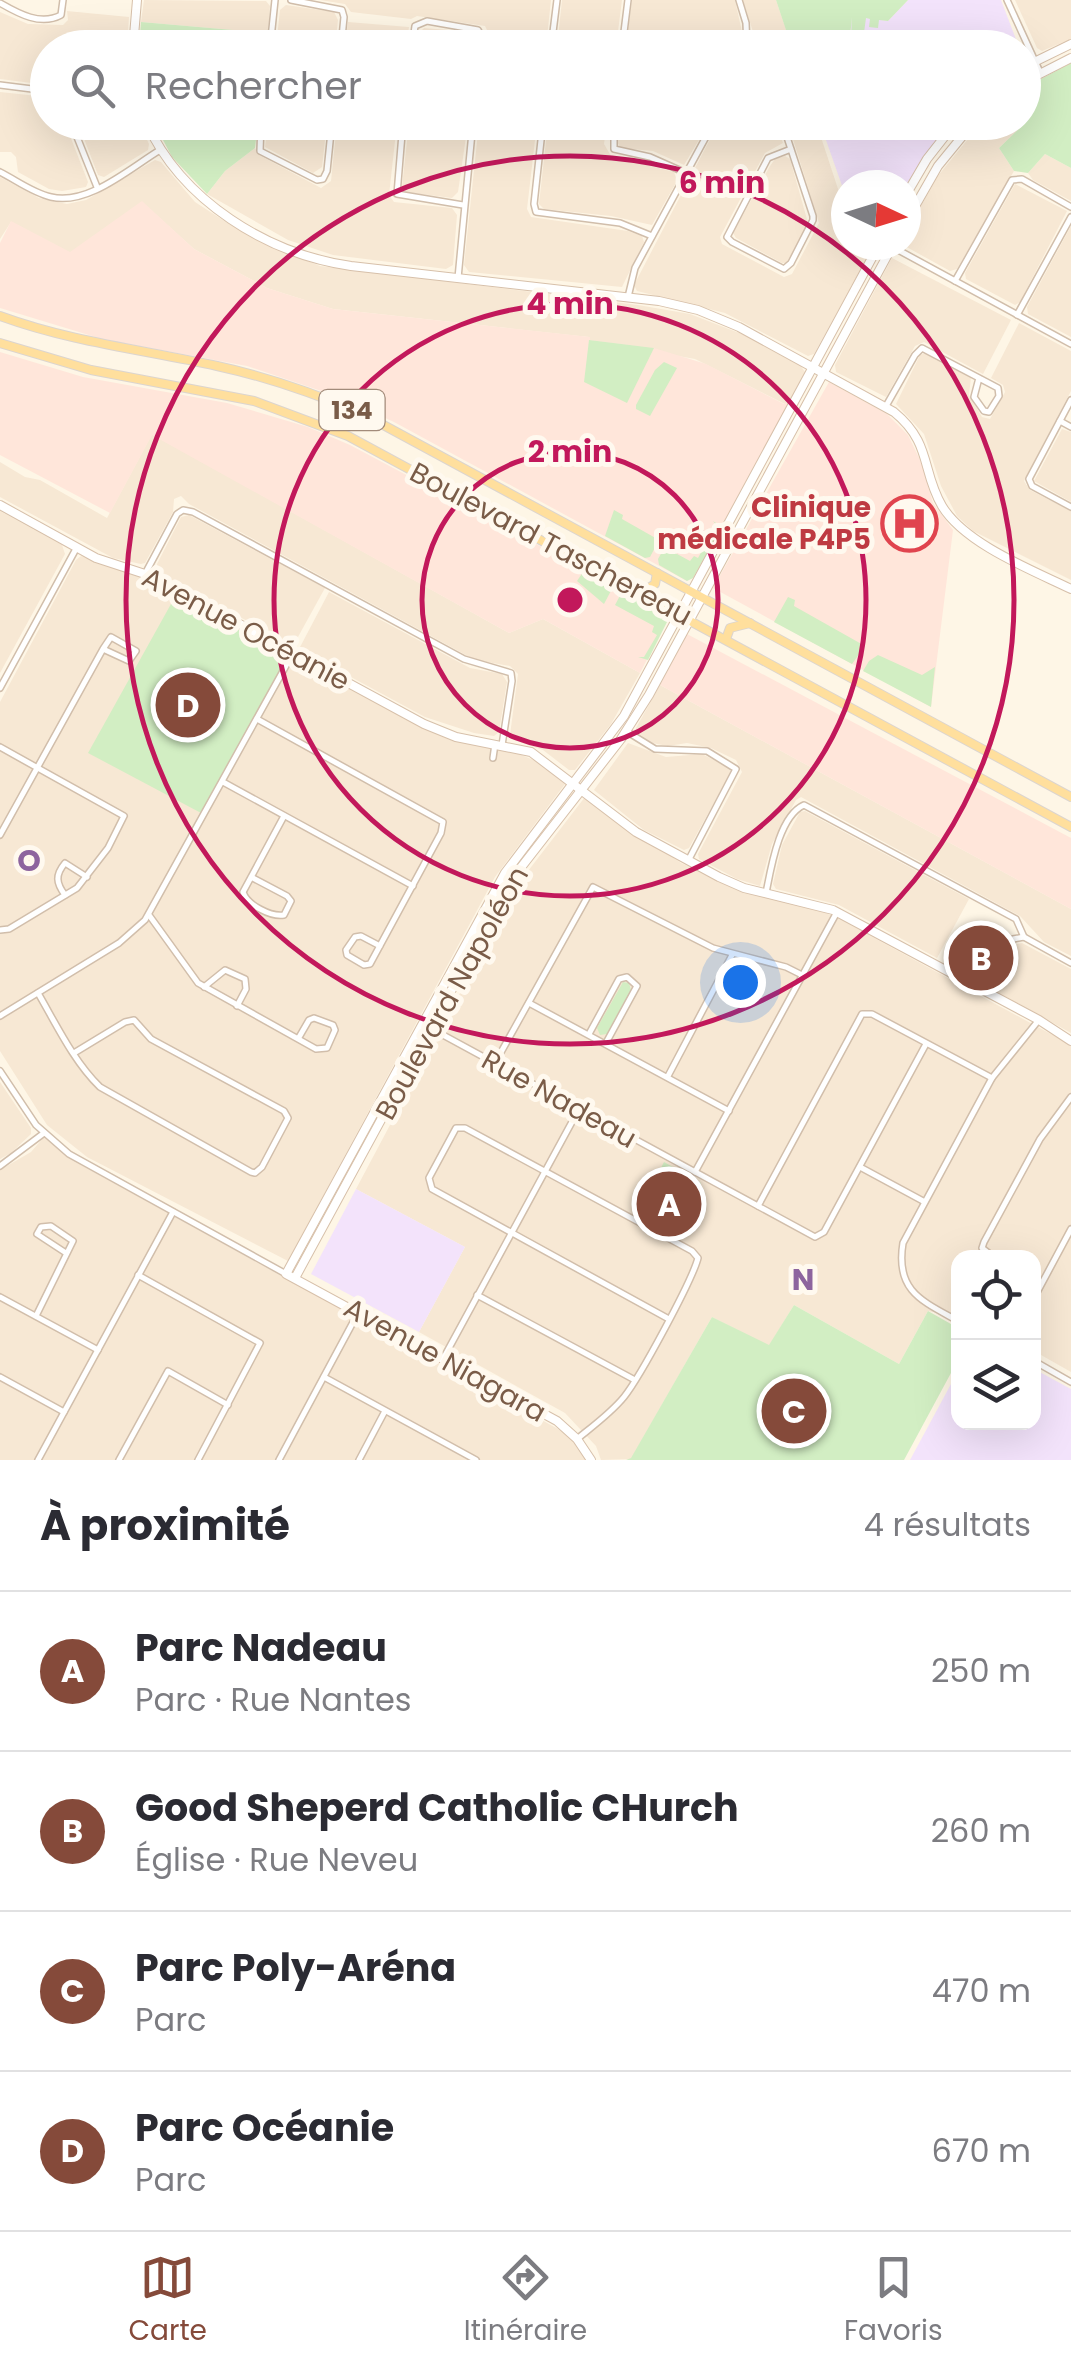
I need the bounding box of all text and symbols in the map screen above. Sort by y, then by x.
search box [30,30,1041,140]
icon: search [65,58,120,113]
text: Rechercher [145,59,362,112]
text: 6 min [679,161,765,204]
north arrow [831,170,921,260]
text: 4 min [526,282,614,325]
road number: 134 [320,390,384,430]
text: 2 min [528,430,612,473]
street label: Boulevard Taschereau [403,453,699,635]
place label: Clinique médicale P4P5 [657,488,871,559]
hospital icon: Clinique médicale P4P5 [880,493,940,553]
street label: Avenue Océanie [135,558,357,700]
centre of rings [552,582,588,618]
pin: D [156,668,220,742]
district label: O [17,839,41,882]
street label: Boulevard Napoléon [366,859,538,1127]
pin: B [948,920,1014,996]
your location [715,957,766,1008]
street label: Rue Nadeau [475,1040,643,1158]
pin: A [636,1166,702,1242]
map controls [951,1250,1041,1430]
button: locate [951,1250,1041,1340]
district label: N [792,1258,814,1301]
street label: Avenue Niagara [337,1288,553,1432]
button: layers [951,1340,1041,1430]
pin: C [762,1374,826,1448]
text: À proximité [40,1496,290,1555]
text: 4 résultats [864,1502,1031,1547]
text: Parc Nadeau [135,1621,387,1674]
text: A [61,1648,84,1693]
text: 250 m [931,1648,1031,1693]
text: Parc · Rue Nantes [135,1677,412,1722]
text: Good Sheperd Catholic CHurch [135,1781,739,1834]
text: B [62,1808,83,1853]
text: 260 m [931,1808,1031,1853]
text: Église · Rue Neveu [135,1837,418,1882]
text: Parc Poly-Aréna [135,1941,456,1994]
text: C [60,1968,85,2013]
text: 470 m [932,1968,1031,2013]
text: Parc [135,1997,207,2042]
text: Parc Océanie [135,2101,394,2154]
text: D [61,2128,84,2173]
text: 670 m [932,2128,1031,2173]
text: Parc [135,2157,207,2202]
tab: Carte [128,2250,207,2352]
tab: Itinéraire [464,2250,587,2352]
tab: Favoris [844,2250,943,2352]

